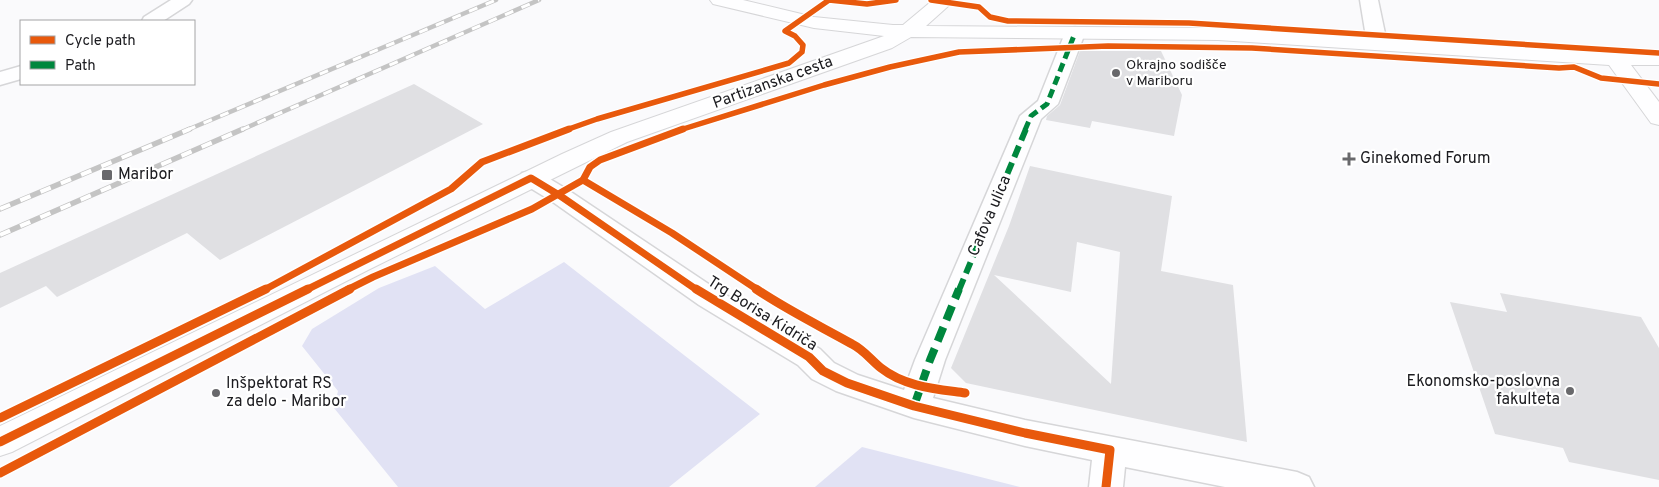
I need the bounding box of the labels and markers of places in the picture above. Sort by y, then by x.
place label: Okrajno sodišče v Mariboru [1126,57,1227,90]
marker: Okrajno sodišče v Mariboru [1110,67,1122,79]
place label: Ginekomed Forum [1360,149,1491,169]
marker: Ginekomed Forum [1342,152,1356,166]
place label: Maribor [118,165,174,185]
marker: Maribor [100,168,114,182]
place label: Ekonomsko-poslovna fakulteta [1407,372,1560,410]
place label: Inšpektorat RS za delo - Maribor [226,374,346,412]
marker: Ekonomsko-poslovna fakulteta [1564,385,1576,397]
marker: Inšpektorat RS za delo - Maribor [210,387,222,399]

